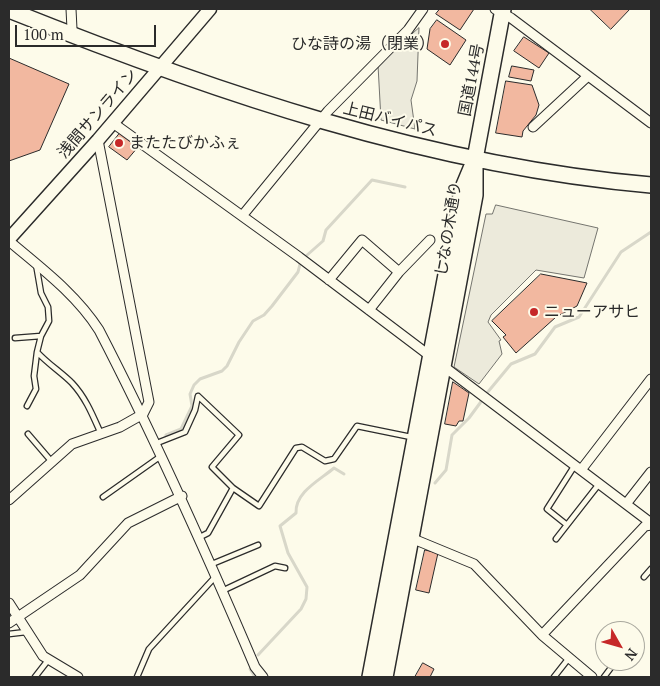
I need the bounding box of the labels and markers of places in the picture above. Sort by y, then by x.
place label: ひな詩の湯（閉業） [291,34,435,54]
marker: ひな詩の湯（閉業） [439,38,451,50]
place label: またたびかふぇ [129,133,241,153]
marker: またたびかふぇ [113,137,125,149]
place label: ニューアサヒ [544,302,640,322]
marker: ニューアサヒ [528,306,540,318]

